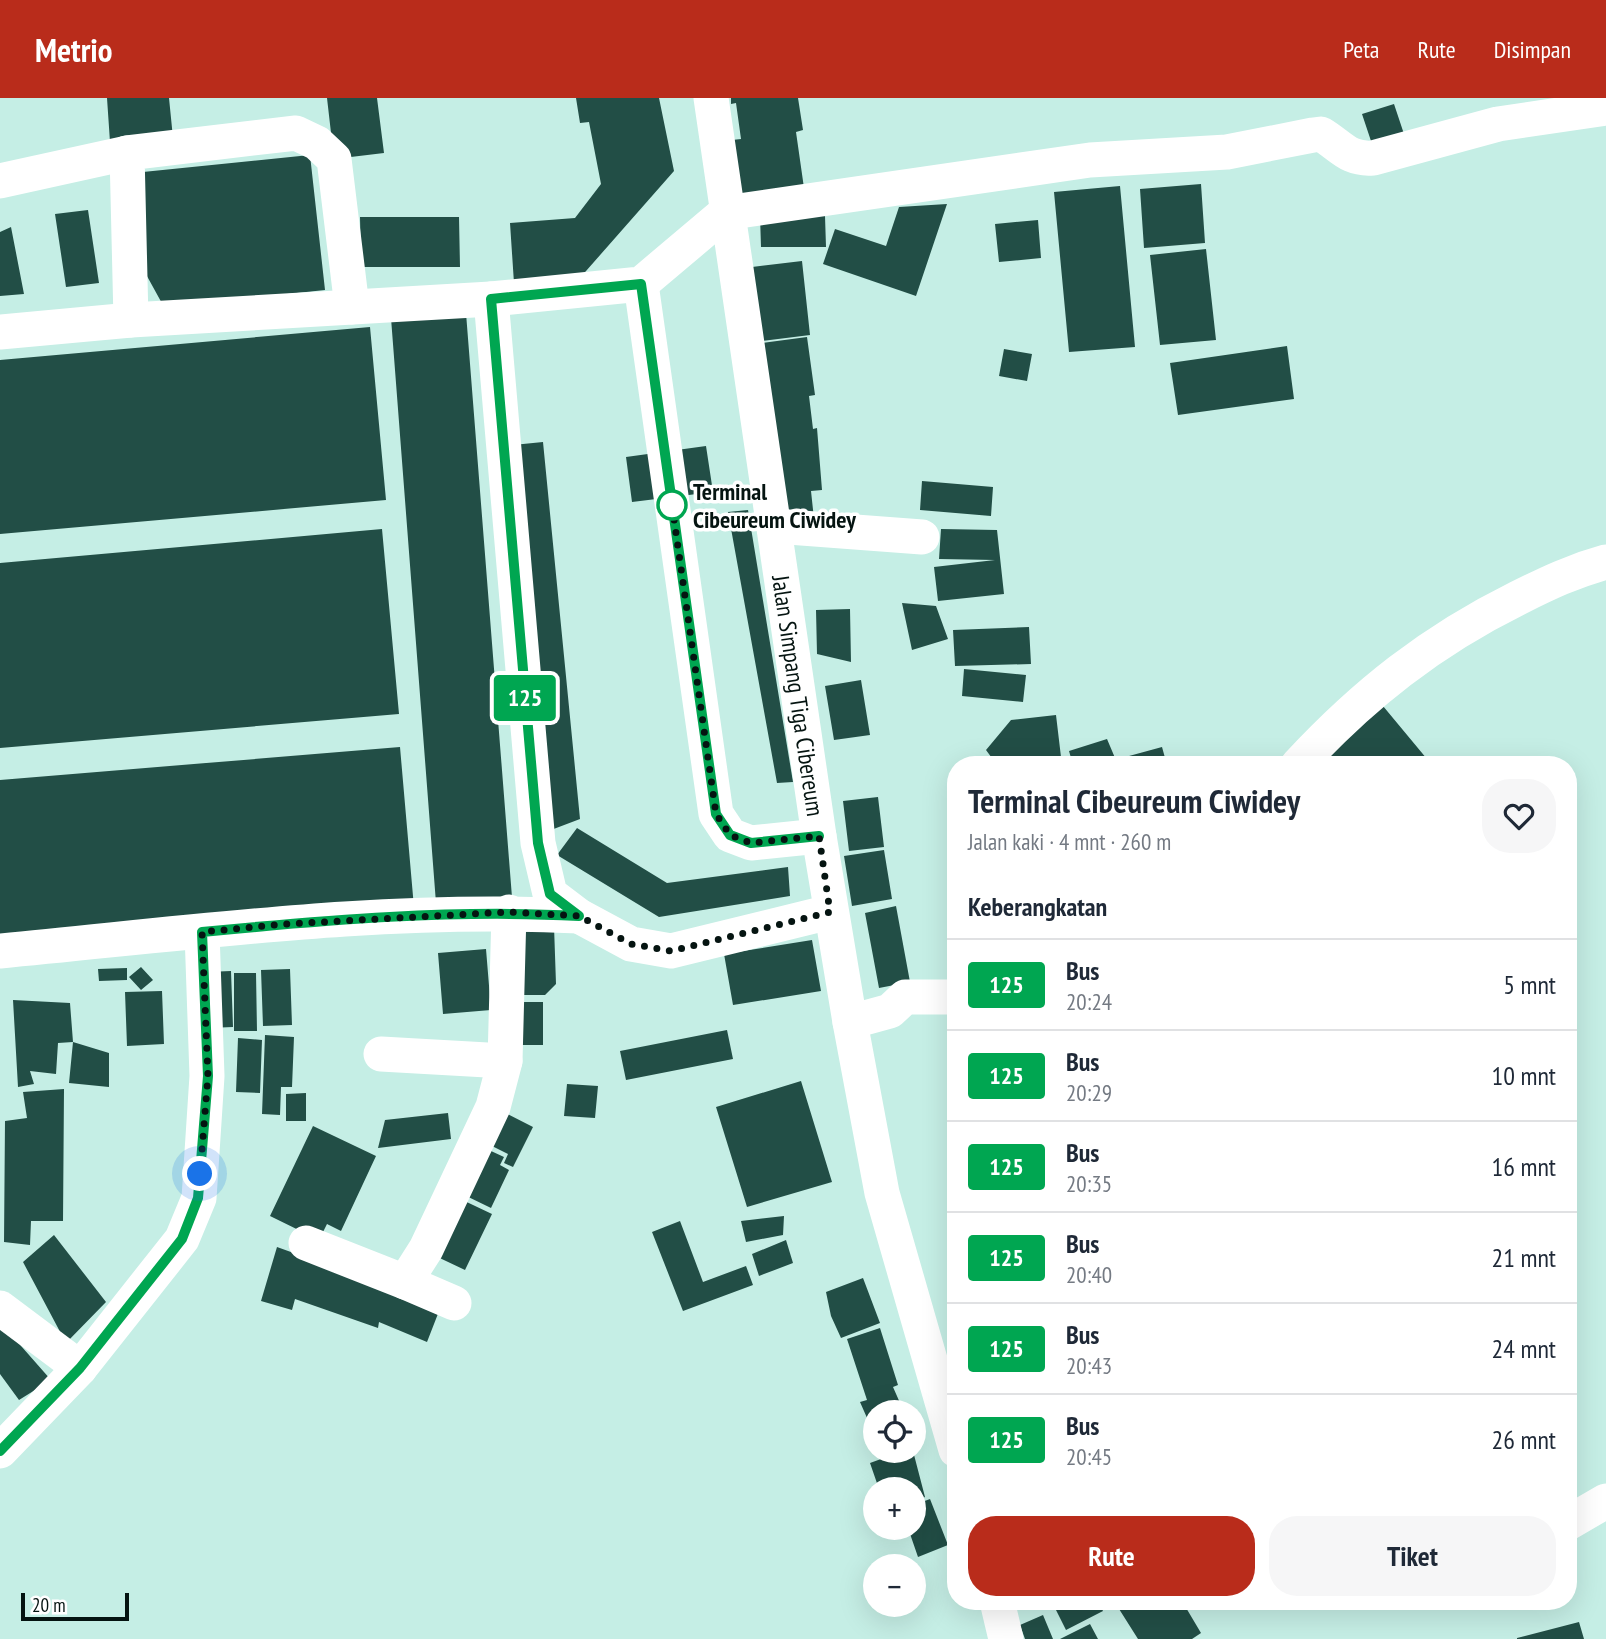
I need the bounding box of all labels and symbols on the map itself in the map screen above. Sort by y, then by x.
place label: Terminal Cibeureum Ciwidey [693,476,856,535]
marker: Terminal Cibeureum Ciwidey [657,490,687,520]
street label: Jalan Simpang Tiga Cibereum [765,572,831,818]
line badge: 125 [485,675,565,721]
your location [182,1156,217,1191]
scale bar [21,1590,130,1622]

